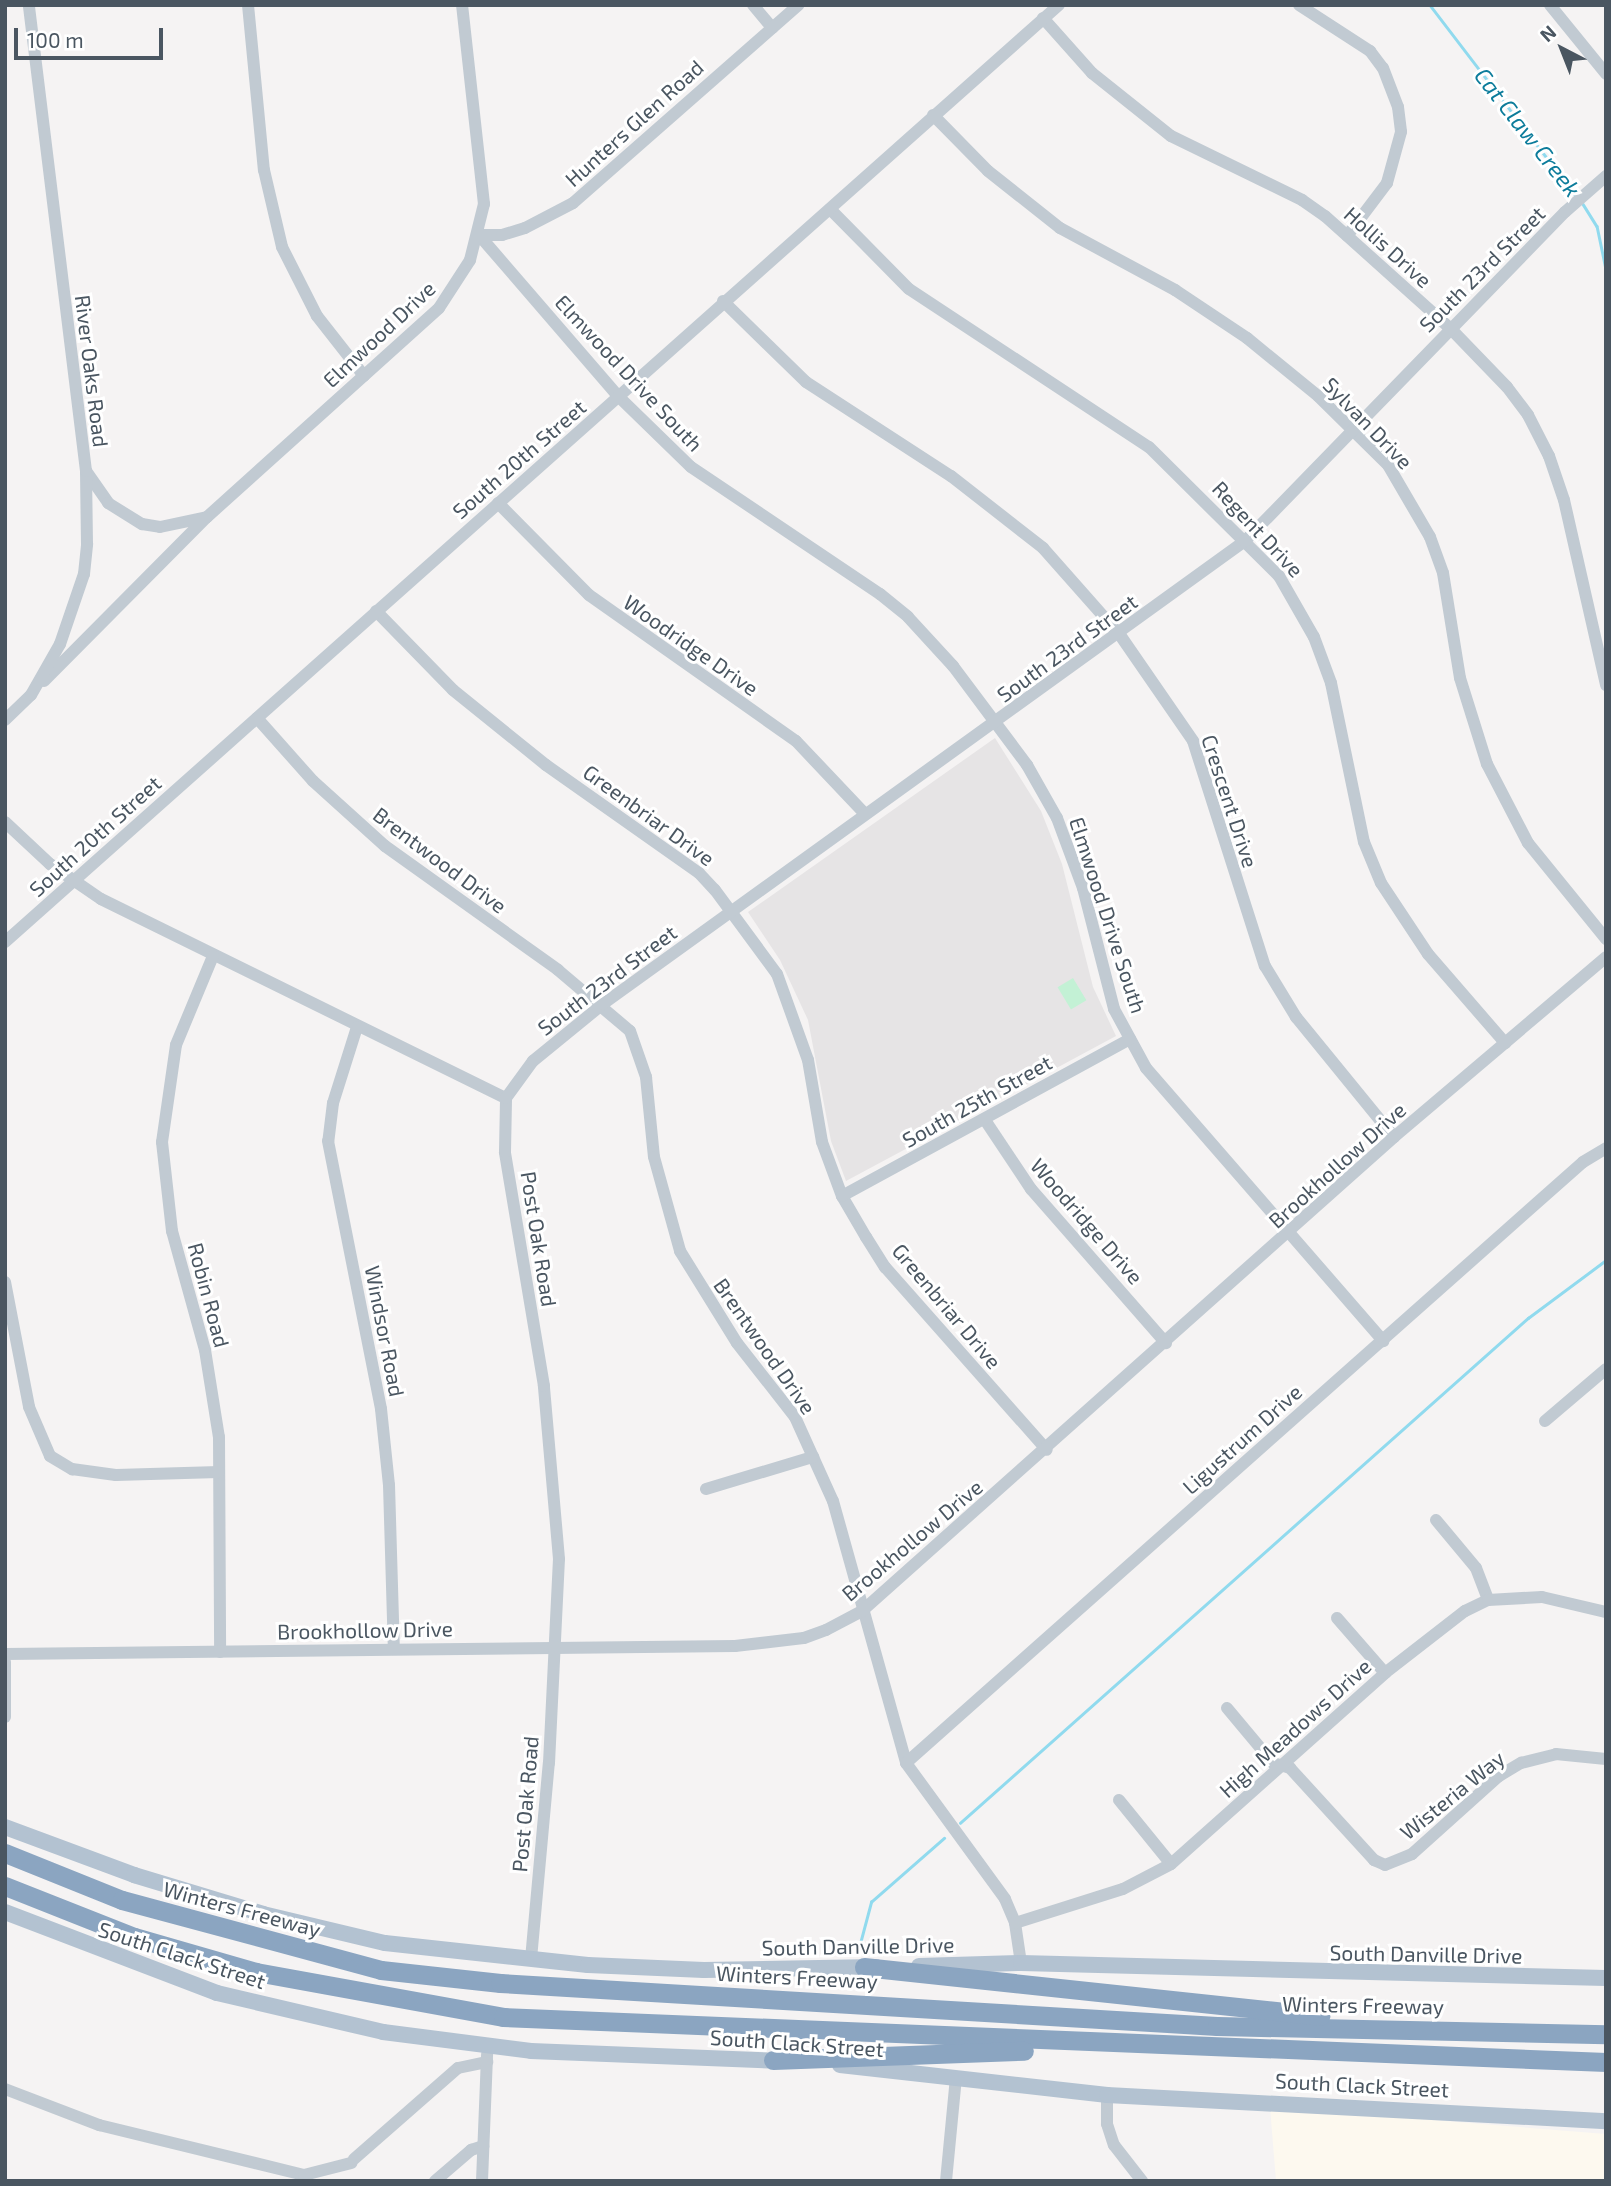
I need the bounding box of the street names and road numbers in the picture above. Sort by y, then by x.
street label: Hunters Glen Road [560,54,708,192]
street label: Hollis Drive [1339,201,1437,293]
street label: South 23rd Street [1414,201,1550,337]
street label: Elmwood Drive [318,276,440,392]
street label: Elmwood Drive South [550,290,708,456]
street label: River Oaks Road [70,293,114,449]
street label: Sylvan Drive [1318,372,1418,474]
street label: South 20th Street [447,394,591,524]
street label: Regent Drive [1207,476,1309,582]
street label: Woodridge Drive [619,589,763,701]
street label: South 23rd Street [992,589,1142,707]
street label: Crescent Drive [1197,731,1263,871]
street label: Greenbriar Drive [578,759,720,871]
street label: South 20th Street [24,770,166,902]
street label: Brentwood Drive [368,802,512,918]
street label: Elmwood Drive South [1064,814,1152,1016]
street label: South 23rd Street [533,920,681,1040]
street label: South 25th Street [898,1050,1056,1152]
street label: Brookhollow Drive [1263,1097,1411,1233]
street label: Woodridge Drive [1025,1153,1149,1289]
street label: Post Oak Road [516,1169,562,1309]
street label: Greenbriar Drive [887,1238,1007,1374]
street label: Robin Road [183,1240,235,1350]
street label: Windsor Road [360,1263,410,1399]
street label: Brentwood Drive [709,1273,821,1419]
street label: Ligustrum Drive [1177,1379,1307,1499]
street label: Brookhollow Drive [836,1474,988,1606]
street label: Brookhollow Drive [277,1616,453,1644]
street label: High Meadows Drive [1214,1653,1376,1803]
street label: Post Oak Road [506,1735,544,1873]
street label: Wisteria Way [1395,1745,1509,1845]
street label: Winters Freeway [161,1876,323,1942]
street label: South Clack Street [95,1916,269,1994]
street label: South Danville Drive [761,1932,955,1960]
street label: South Danville Drive [1329,1940,1523,1968]
street label: Winters Freeway [715,1960,879,1994]
street label: Winters Freeway [1282,1991,1444,2019]
street label: South Clack Street [709,2024,885,2062]
street label: South Clack Street [1274,2068,1450,2102]

